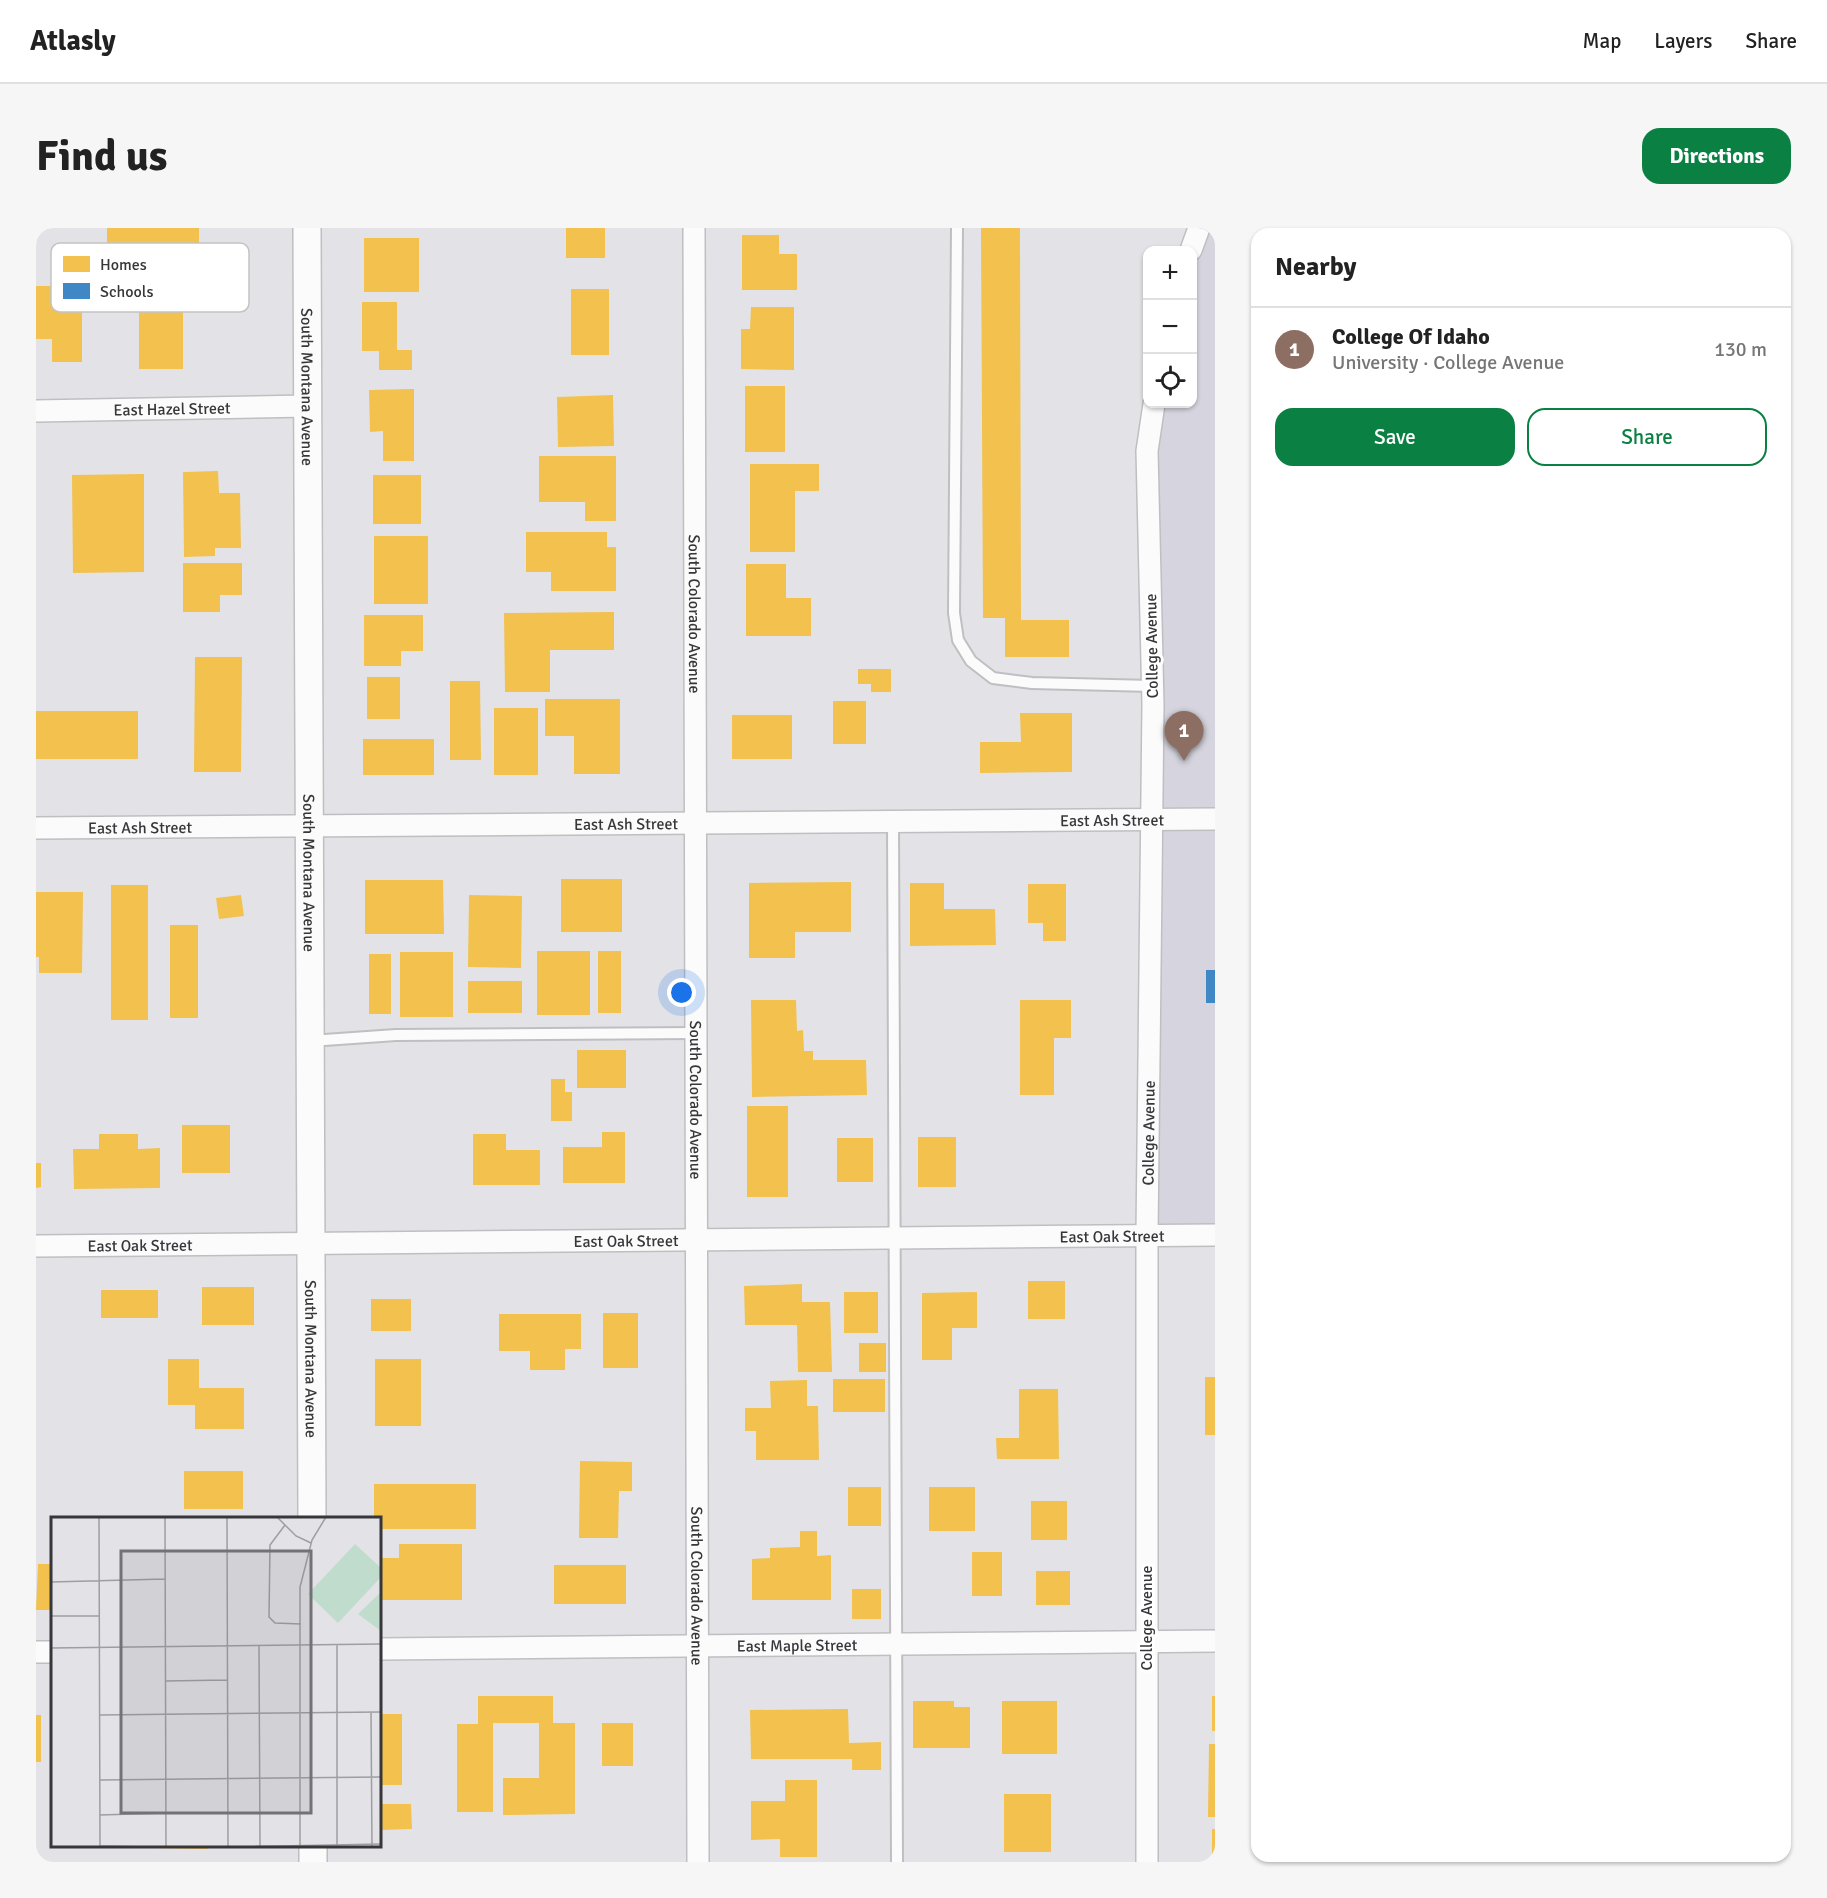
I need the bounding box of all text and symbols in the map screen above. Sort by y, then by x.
text: Atlasly [30,24,116,58]
text: Map [1583,28,1621,54]
text: Layers [1654,28,1712,54]
text: Share [1745,28,1797,54]
button: Directions [1642,128,1791,184]
text: Find us [36,131,167,182]
legend [51,243,249,312]
map controls [1143,246,1197,408]
button: + [1143,246,1197,300]
text: Nearby [1275,251,1356,283]
text: Homes [100,255,147,275]
text: Schools [100,282,153,302]
button: − [1143,300,1197,354]
street label: South Montana Avenue [296,308,317,466]
text: College Of Idaho [1332,323,1490,350]
text: 1 [1289,337,1300,362]
text: 130 m [1714,337,1767,362]
text: University · College Avenue [1332,350,1564,375]
button: locate [1143,354,1197,408]
street label: East Hazel Street [113,398,231,421]
button: Save [1275,408,1515,466]
button: Share [1527,408,1767,466]
street label: South Colorado Avenue [684,535,704,693]
street label: College Avenue [1141,593,1163,699]
pin: 1 [1164,712,1204,761]
street label: South Montana Avenue [298,794,319,952]
street label: East Ash Street [1060,810,1164,831]
street label: East Ash Street [574,814,678,835]
street label: East Ash Street [88,818,192,839]
your location [667,978,696,1007]
street label: South Colorado Avenue [685,1021,705,1179]
street label: College Avenue [1139,1080,1160,1186]
street label: East Oak Street [1059,1226,1165,1247]
street label: East Oak Street [573,1231,679,1252]
street label: East Oak Street [87,1236,193,1257]
street label: South Montana Avenue [300,1280,321,1438]
street label: South Colorado Avenue [686,1507,707,1665]
inset map [51,1517,381,1847]
street label: College Avenue [1137,1566,1157,1670]
street label: East Maple Street [737,1635,858,1657]

